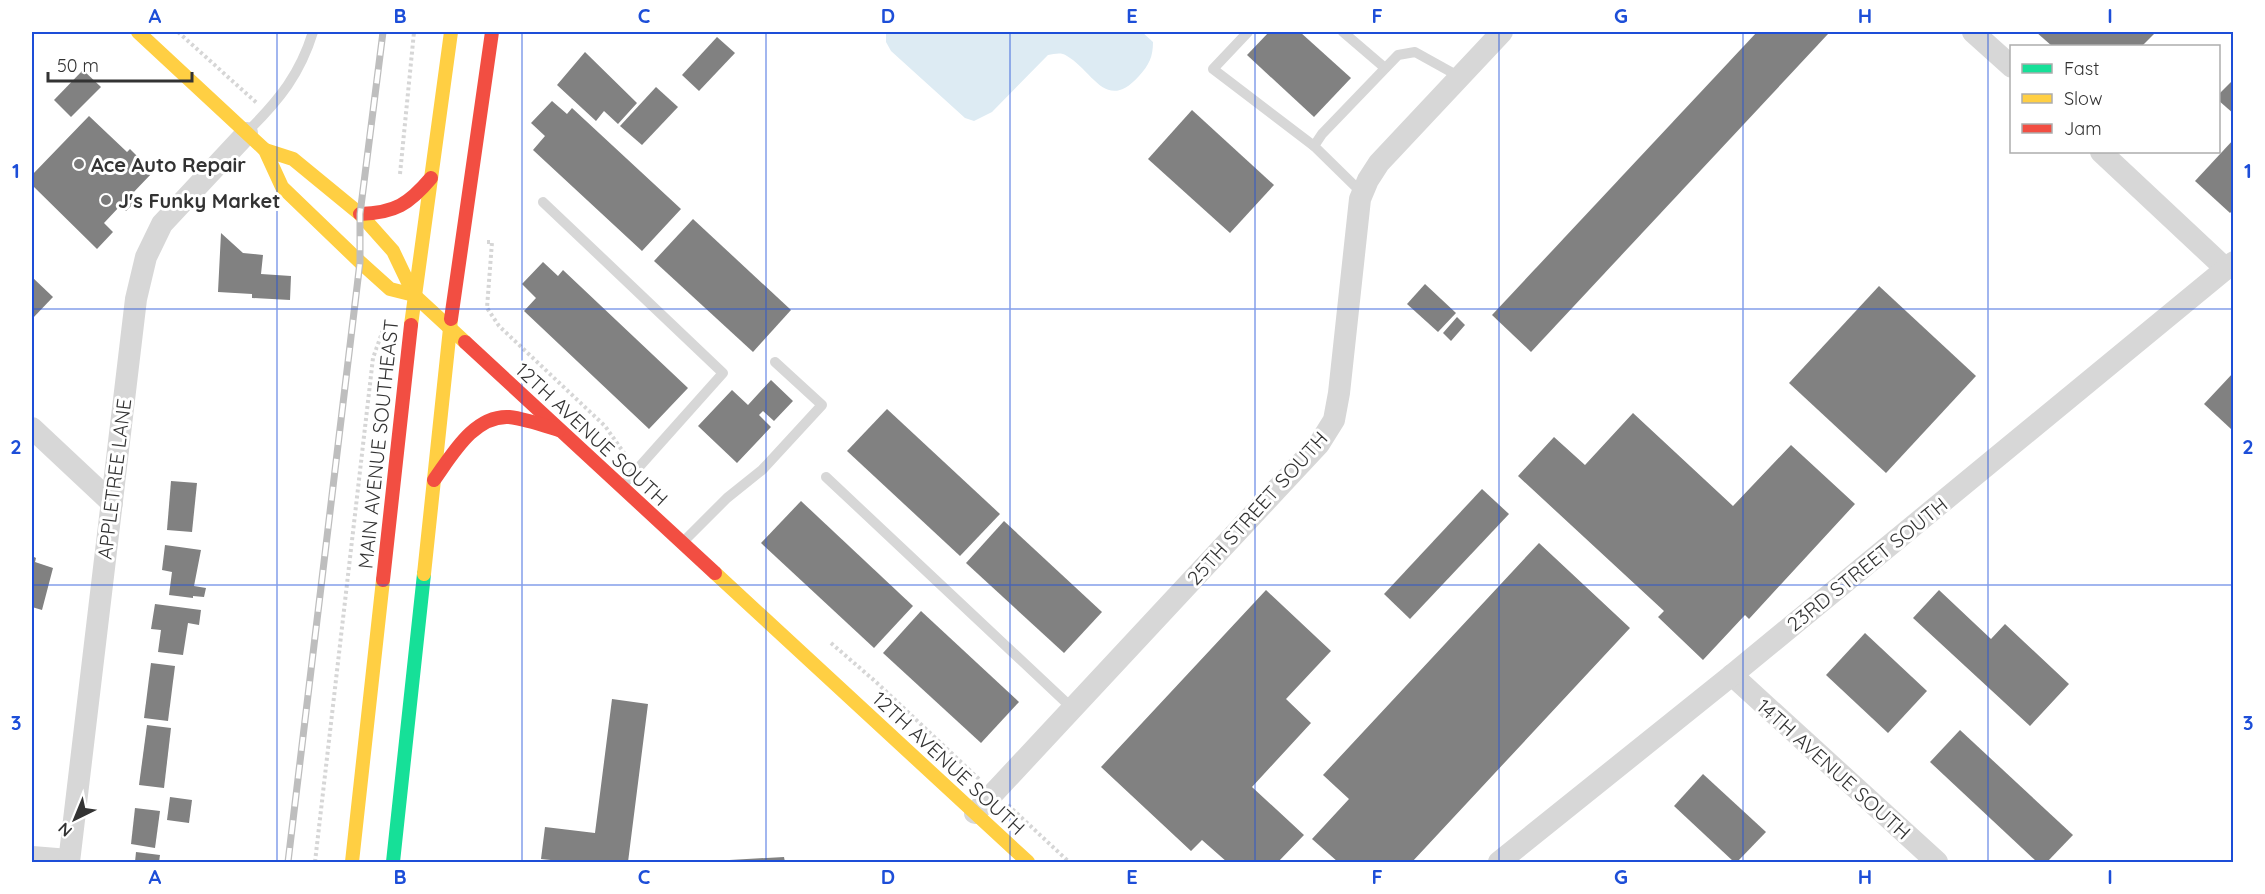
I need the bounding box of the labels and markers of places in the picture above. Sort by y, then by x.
place label: Ace Auto Repair [91,152,246,177]
marker: Ace Auto Repair [72,157,86,171]
place label: J's Funky Market [118,188,280,213]
marker: J's Funky Market [99,193,113,207]

